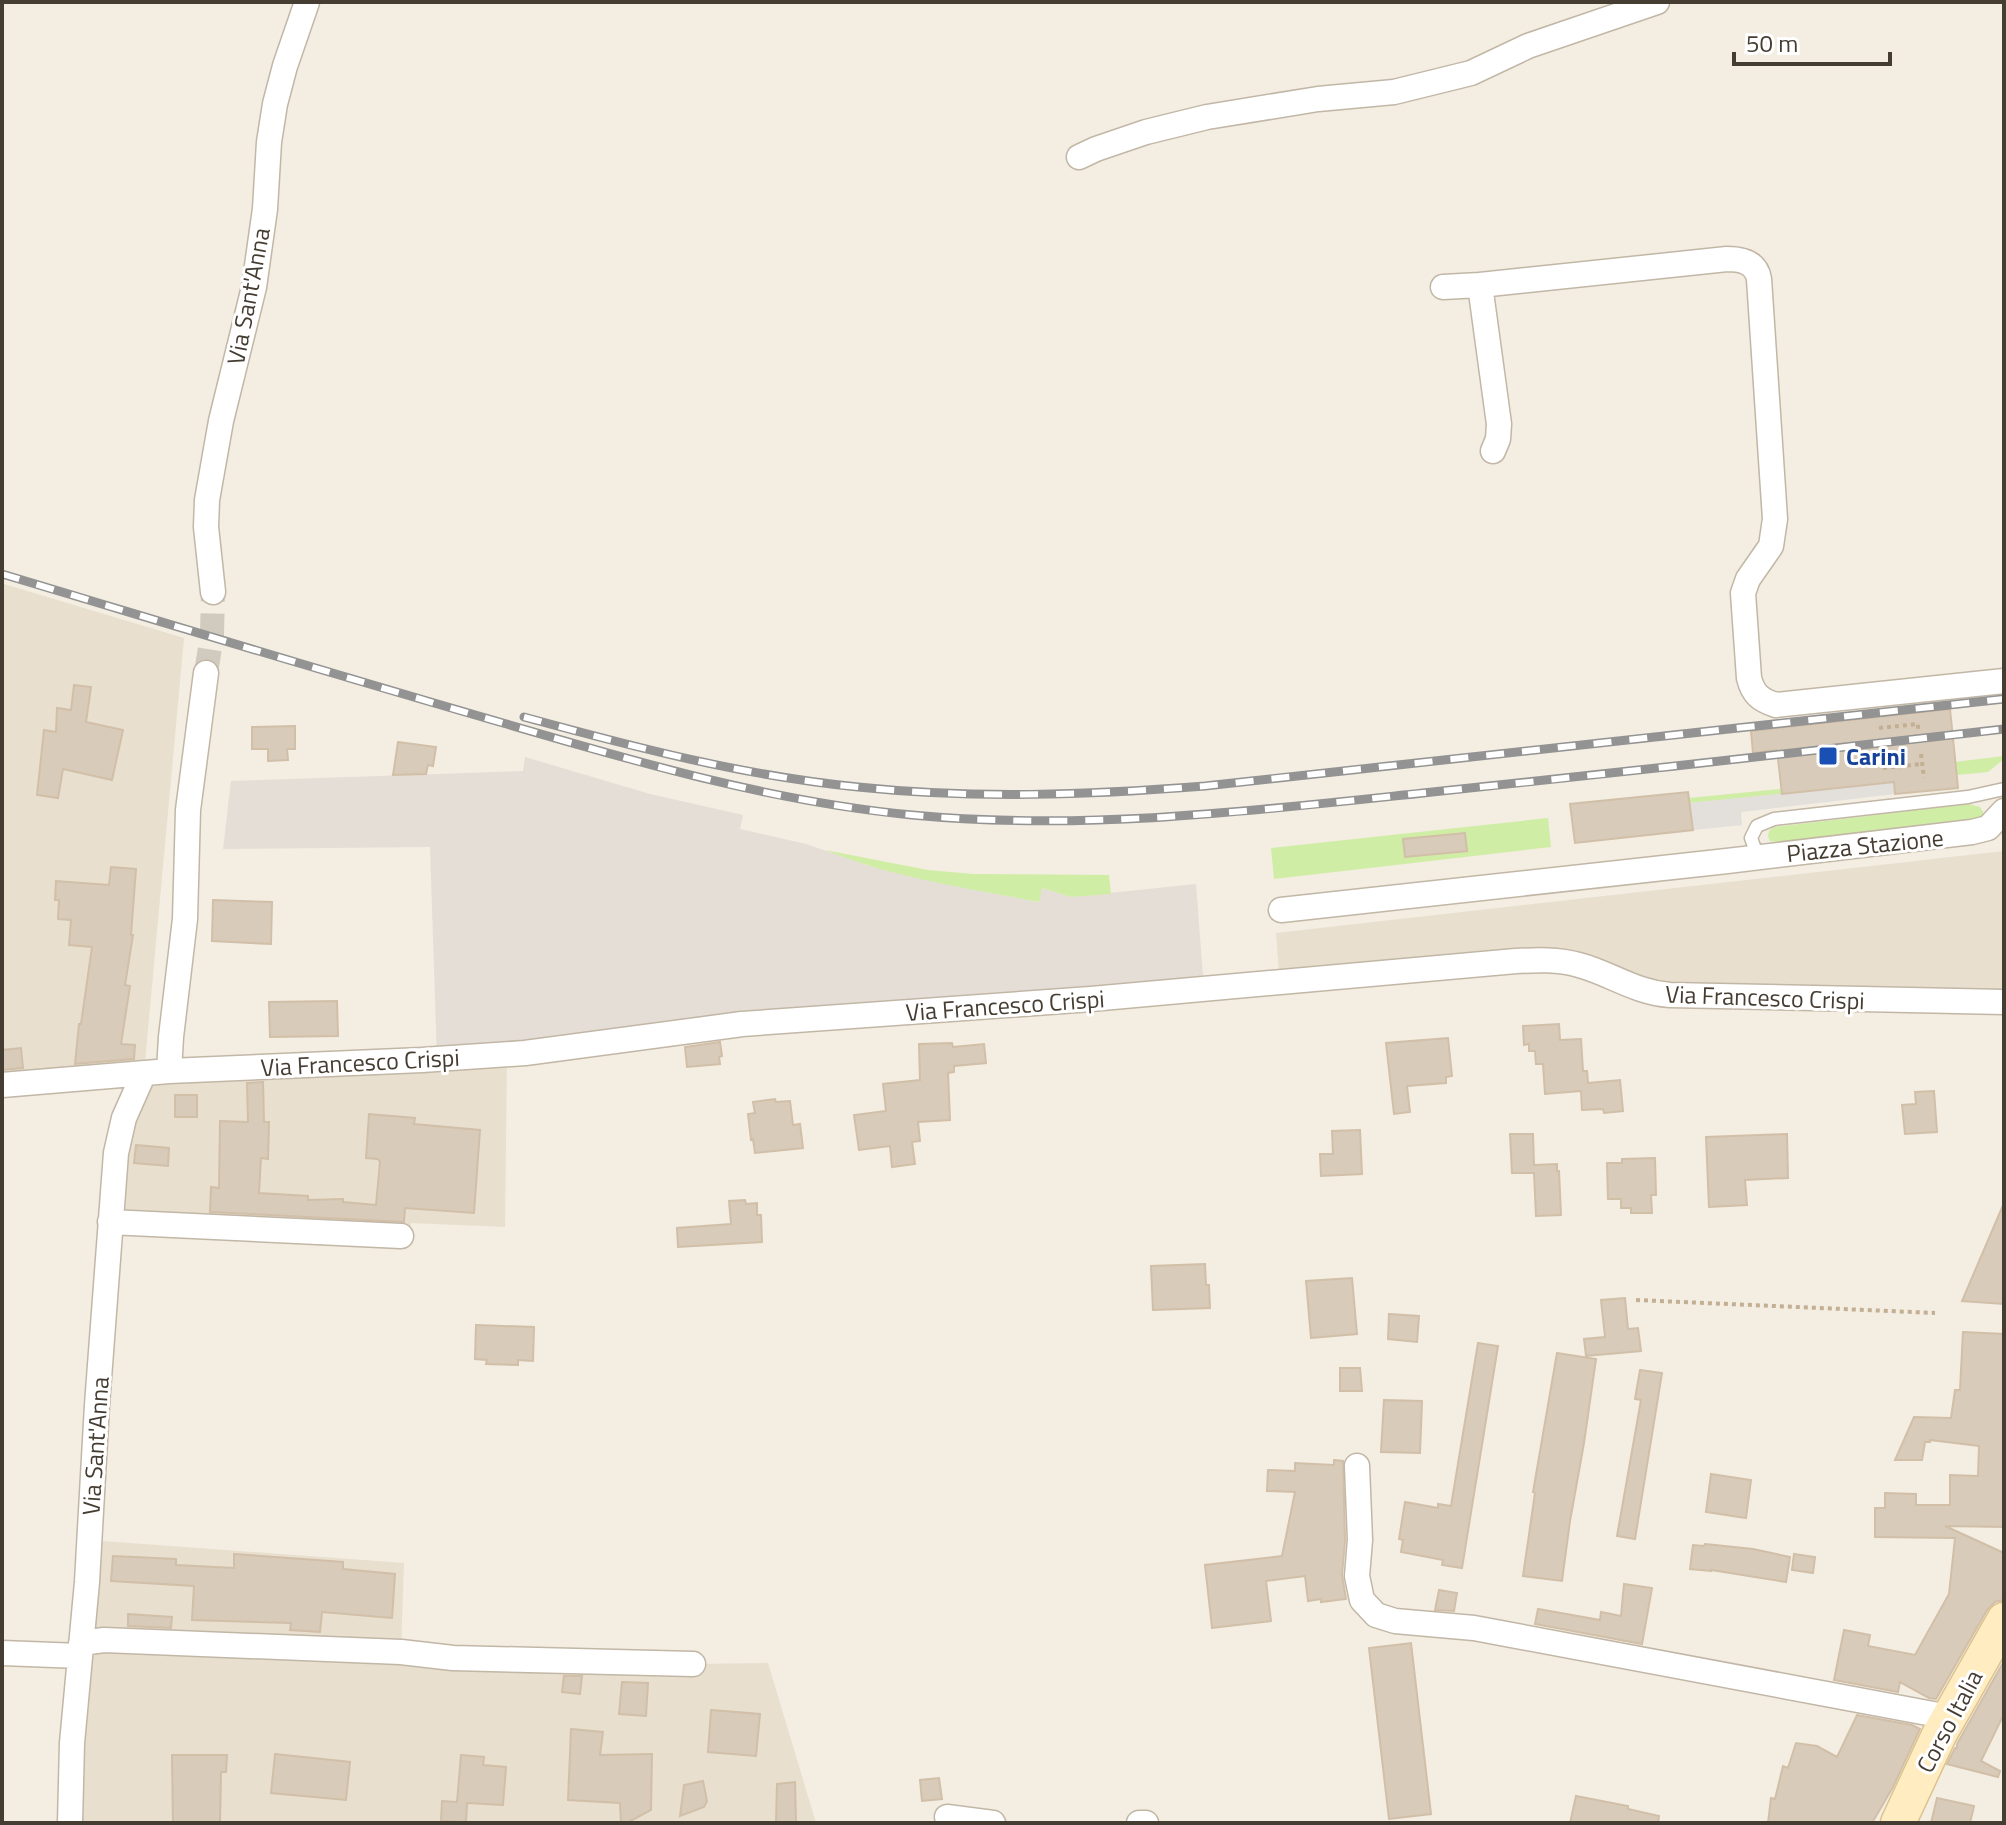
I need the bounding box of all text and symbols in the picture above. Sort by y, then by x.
scale bar [1734,16,1890,66]
text: 50 m [1746,25,1798,61]
street label: Via Sant'Anna [217,224,279,368]
place label: Carini [1846,738,1906,774]
marker: Carini [1817,745,1839,767]
street label: Piazza Stazione [1785,819,1945,871]
street label: Via Francesco Crispi [1665,976,1865,1018]
street label: Via Francesco Crispi [904,980,1106,1030]
street label: Via Francesco Crispi [260,1039,460,1085]
street label: Via Sant'Anna [72,1375,118,1517]
street label: Corso Italia [1907,1663,1991,1779]

